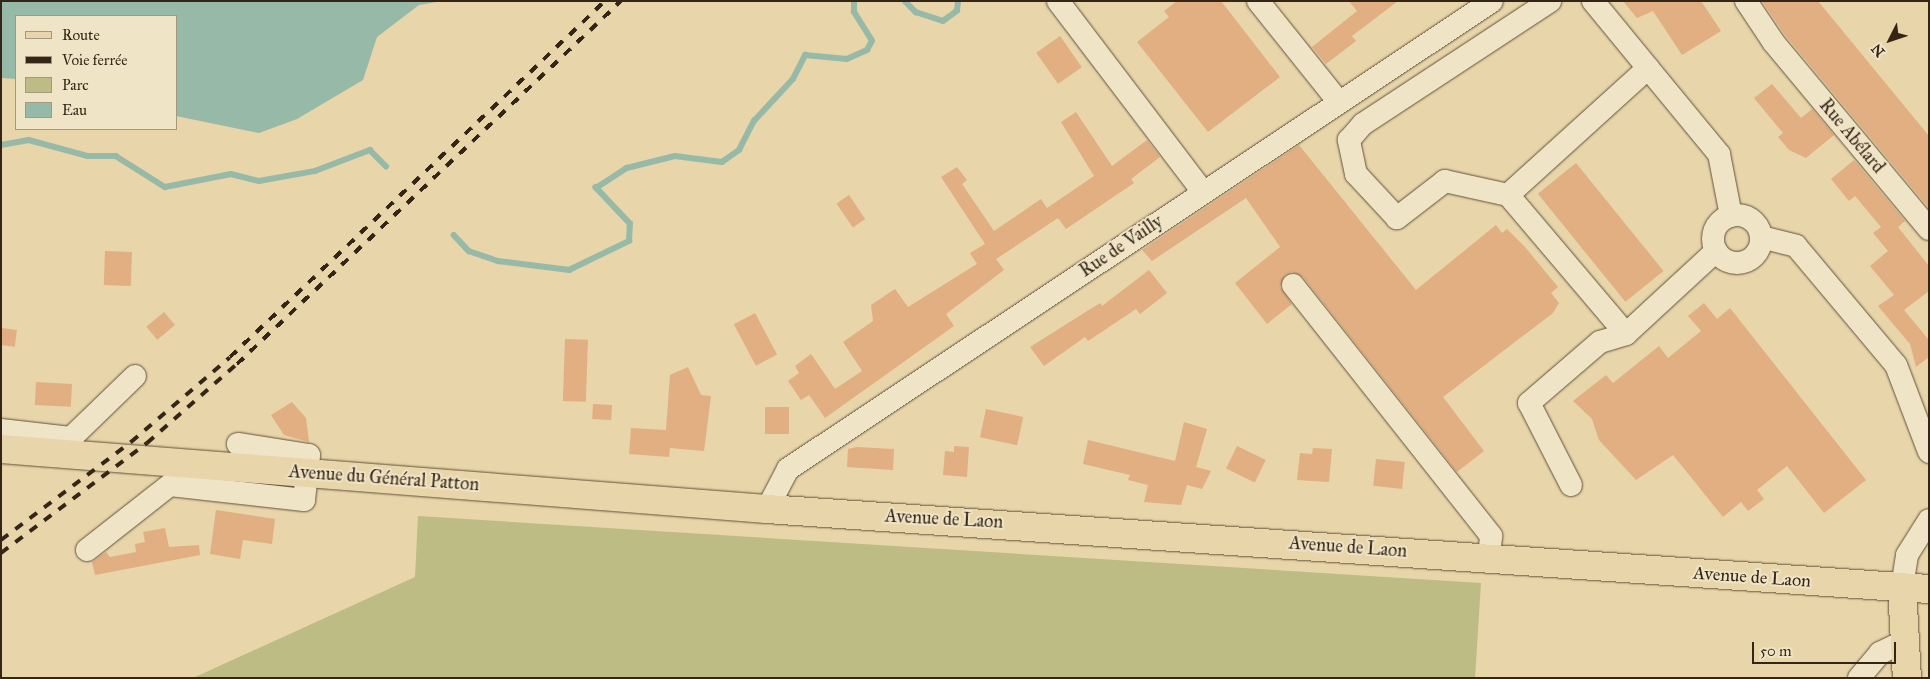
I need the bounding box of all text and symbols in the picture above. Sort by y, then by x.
legend [15,15,178,130]
north arrow [1865,15,1915,65]
text: Route [62,26,100,44]
text: N [1868,40,1889,60]
text: Voie ferrée [62,51,127,69]
text: Parc [62,76,89,94]
street label: Rue Abélard [1815,95,1889,177]
text: Eau [62,101,87,119]
street label: Rue de Vailly [1075,210,1167,282]
street label: Avenue du Général Patton [288,461,480,495]
street label: Avenue de Laon [884,505,1004,533]
street label: Avenue de Laon [1288,532,1408,562]
street label: Avenue de Laon [1692,562,1812,592]
scale bar [1755,632,1899,664]
text: 50 m [1760,642,1792,660]

